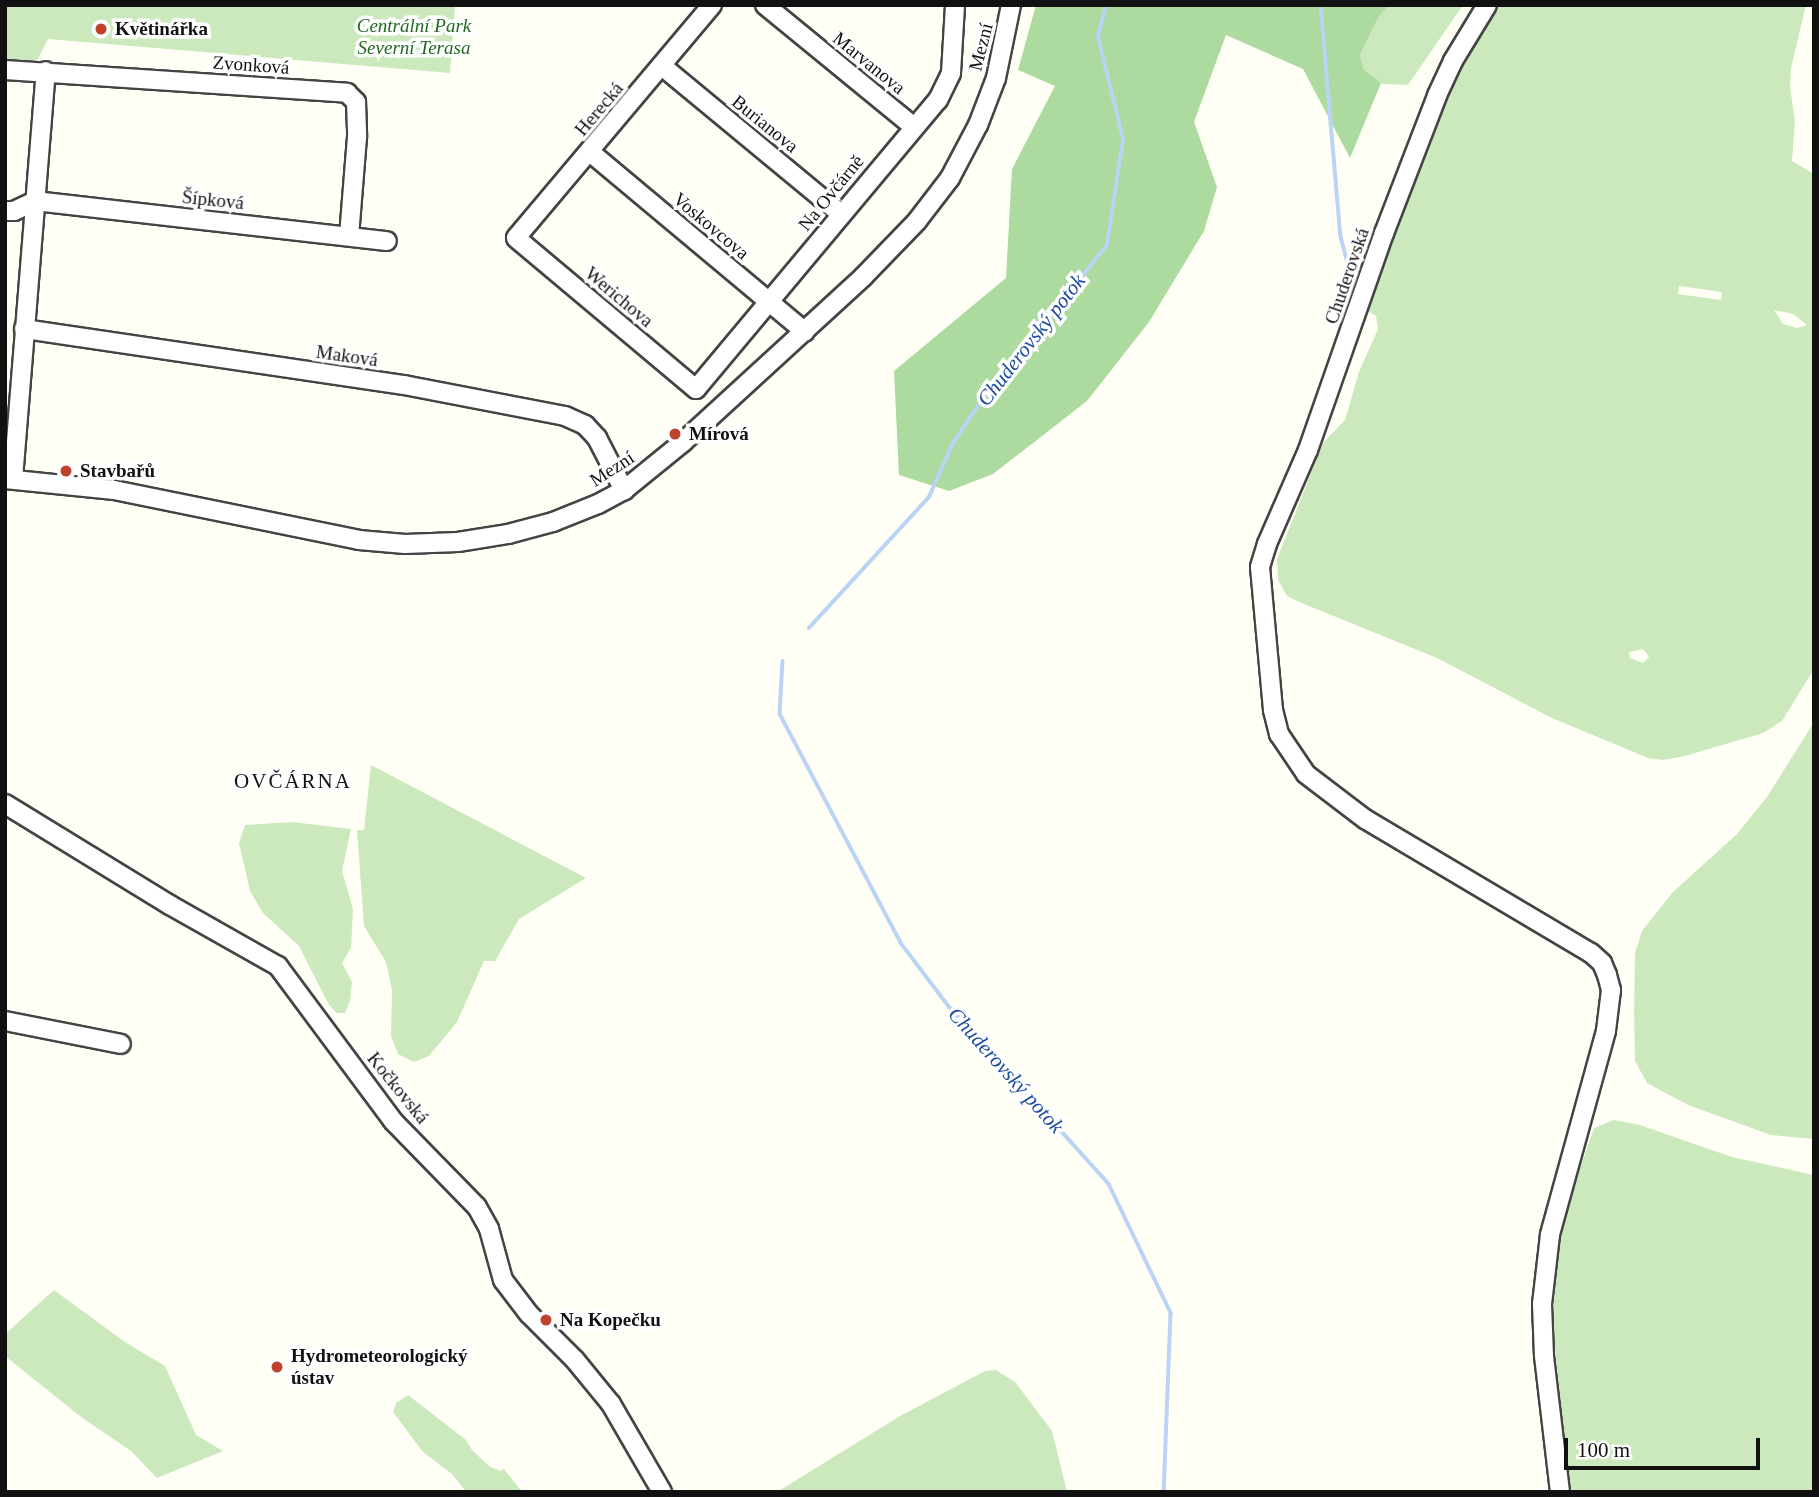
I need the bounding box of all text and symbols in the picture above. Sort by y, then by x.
park label: Centrální Park Severní Terasa [357,15,471,59]
place label: Květinářka [115,18,208,40]
marker: Květinářka [93,21,109,37]
street label: Mezní [964,21,998,73]
street label: Marvanova [828,27,910,99]
street label: Zvonková [212,51,290,79]
street label: Herecká [570,77,628,141]
street label: Burianova [727,90,803,158]
street label: Na Ovčárně [793,150,869,236]
street label: Šípková [181,185,245,215]
street label: Voskovcova [668,188,754,264]
street label: Chuderovská [1320,225,1374,327]
street label: Werichova [580,262,658,332]
water label: Chuderovský potok [972,269,1090,411]
street label: Maková [315,340,379,372]
place label: Mírová [689,423,749,445]
marker: Mírová [667,426,683,442]
street label: Mezní [585,446,639,492]
place label: Stavbařů [80,460,155,482]
marker: Stavbařů [58,463,74,479]
district label: OVČÁRNA [235,768,351,794]
water label: Chuderovský potok [943,1002,1069,1138]
street label: Kočkovská [362,1048,434,1128]
place label: Na Kopečku [560,1309,661,1331]
marker: Na Kopečku [538,1312,554,1328]
place label: Hydrometeorologický ústav [291,1345,468,1389]
marker: Hydrometeorologický ústav [269,1359,285,1375]
scale bar [1567,1424,1763,1468]
text: 100 m [1577,1438,1630,1462]

